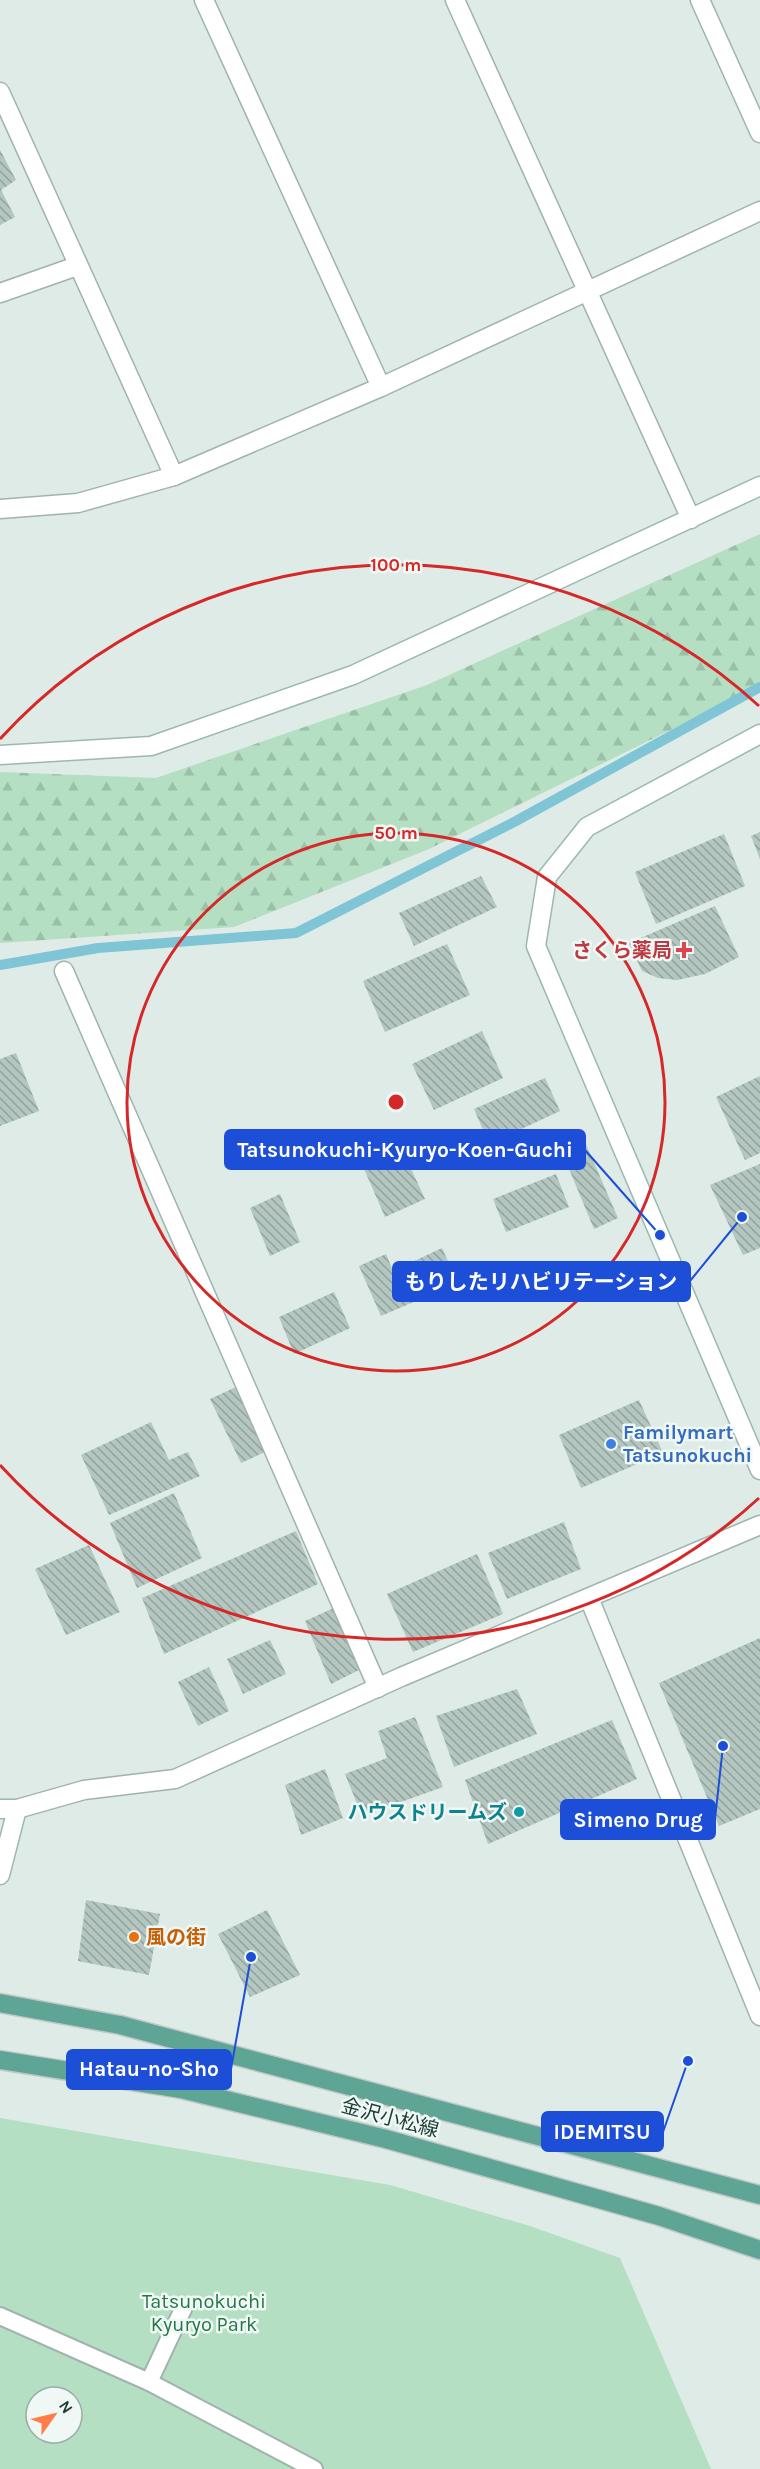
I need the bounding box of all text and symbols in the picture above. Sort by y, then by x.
text: 100 m [371,554,421,576]
text: 50 m [374,822,418,844]
place label: さくら薬局 [572,939,672,962]
marker: さくら薬局 [677,943,691,957]
centre of rings [386,1092,406,1112]
callout: Tatsunokuchi-Kyuryo-Koen-Guchi [225,1130,585,1169]
text: Tatsunokuchi-Kyuryo-Koen-Guchi [237,1138,573,1162]
callout: もりしたリハビリテーション [393,1262,690,1301]
text: もりしたリハビリテーション [405,1270,677,1294]
place label: Familymart Tatsunokuchi [623,1421,752,1467]
marker: Familymart Tatsunokuchi [604,1437,618,1451]
callout: Simeno Drug [561,1800,715,1839]
place label: ハウスドリームズ [348,1801,507,1824]
marker: ハウスドリームズ [512,1805,526,1819]
text: Simeno Drug [573,1808,703,1832]
place label: 風の街 [146,1926,206,1949]
marker: 風の街 [127,1930,141,1944]
callout: Hatau-no-Sho [67,2050,231,2089]
text: Hatau-no-Sho [79,2057,219,2081]
street label: 金沢小松線 [339,2094,441,2142]
callout: IDEMITSU [542,2112,663,2151]
text: IDEMITSU [554,2120,650,2144]
park label: Tatsunokuchi Kyuryo Park [142,2290,266,2336]
north arrow [24,2385,84,2445]
text: N [55,2397,77,2417]

